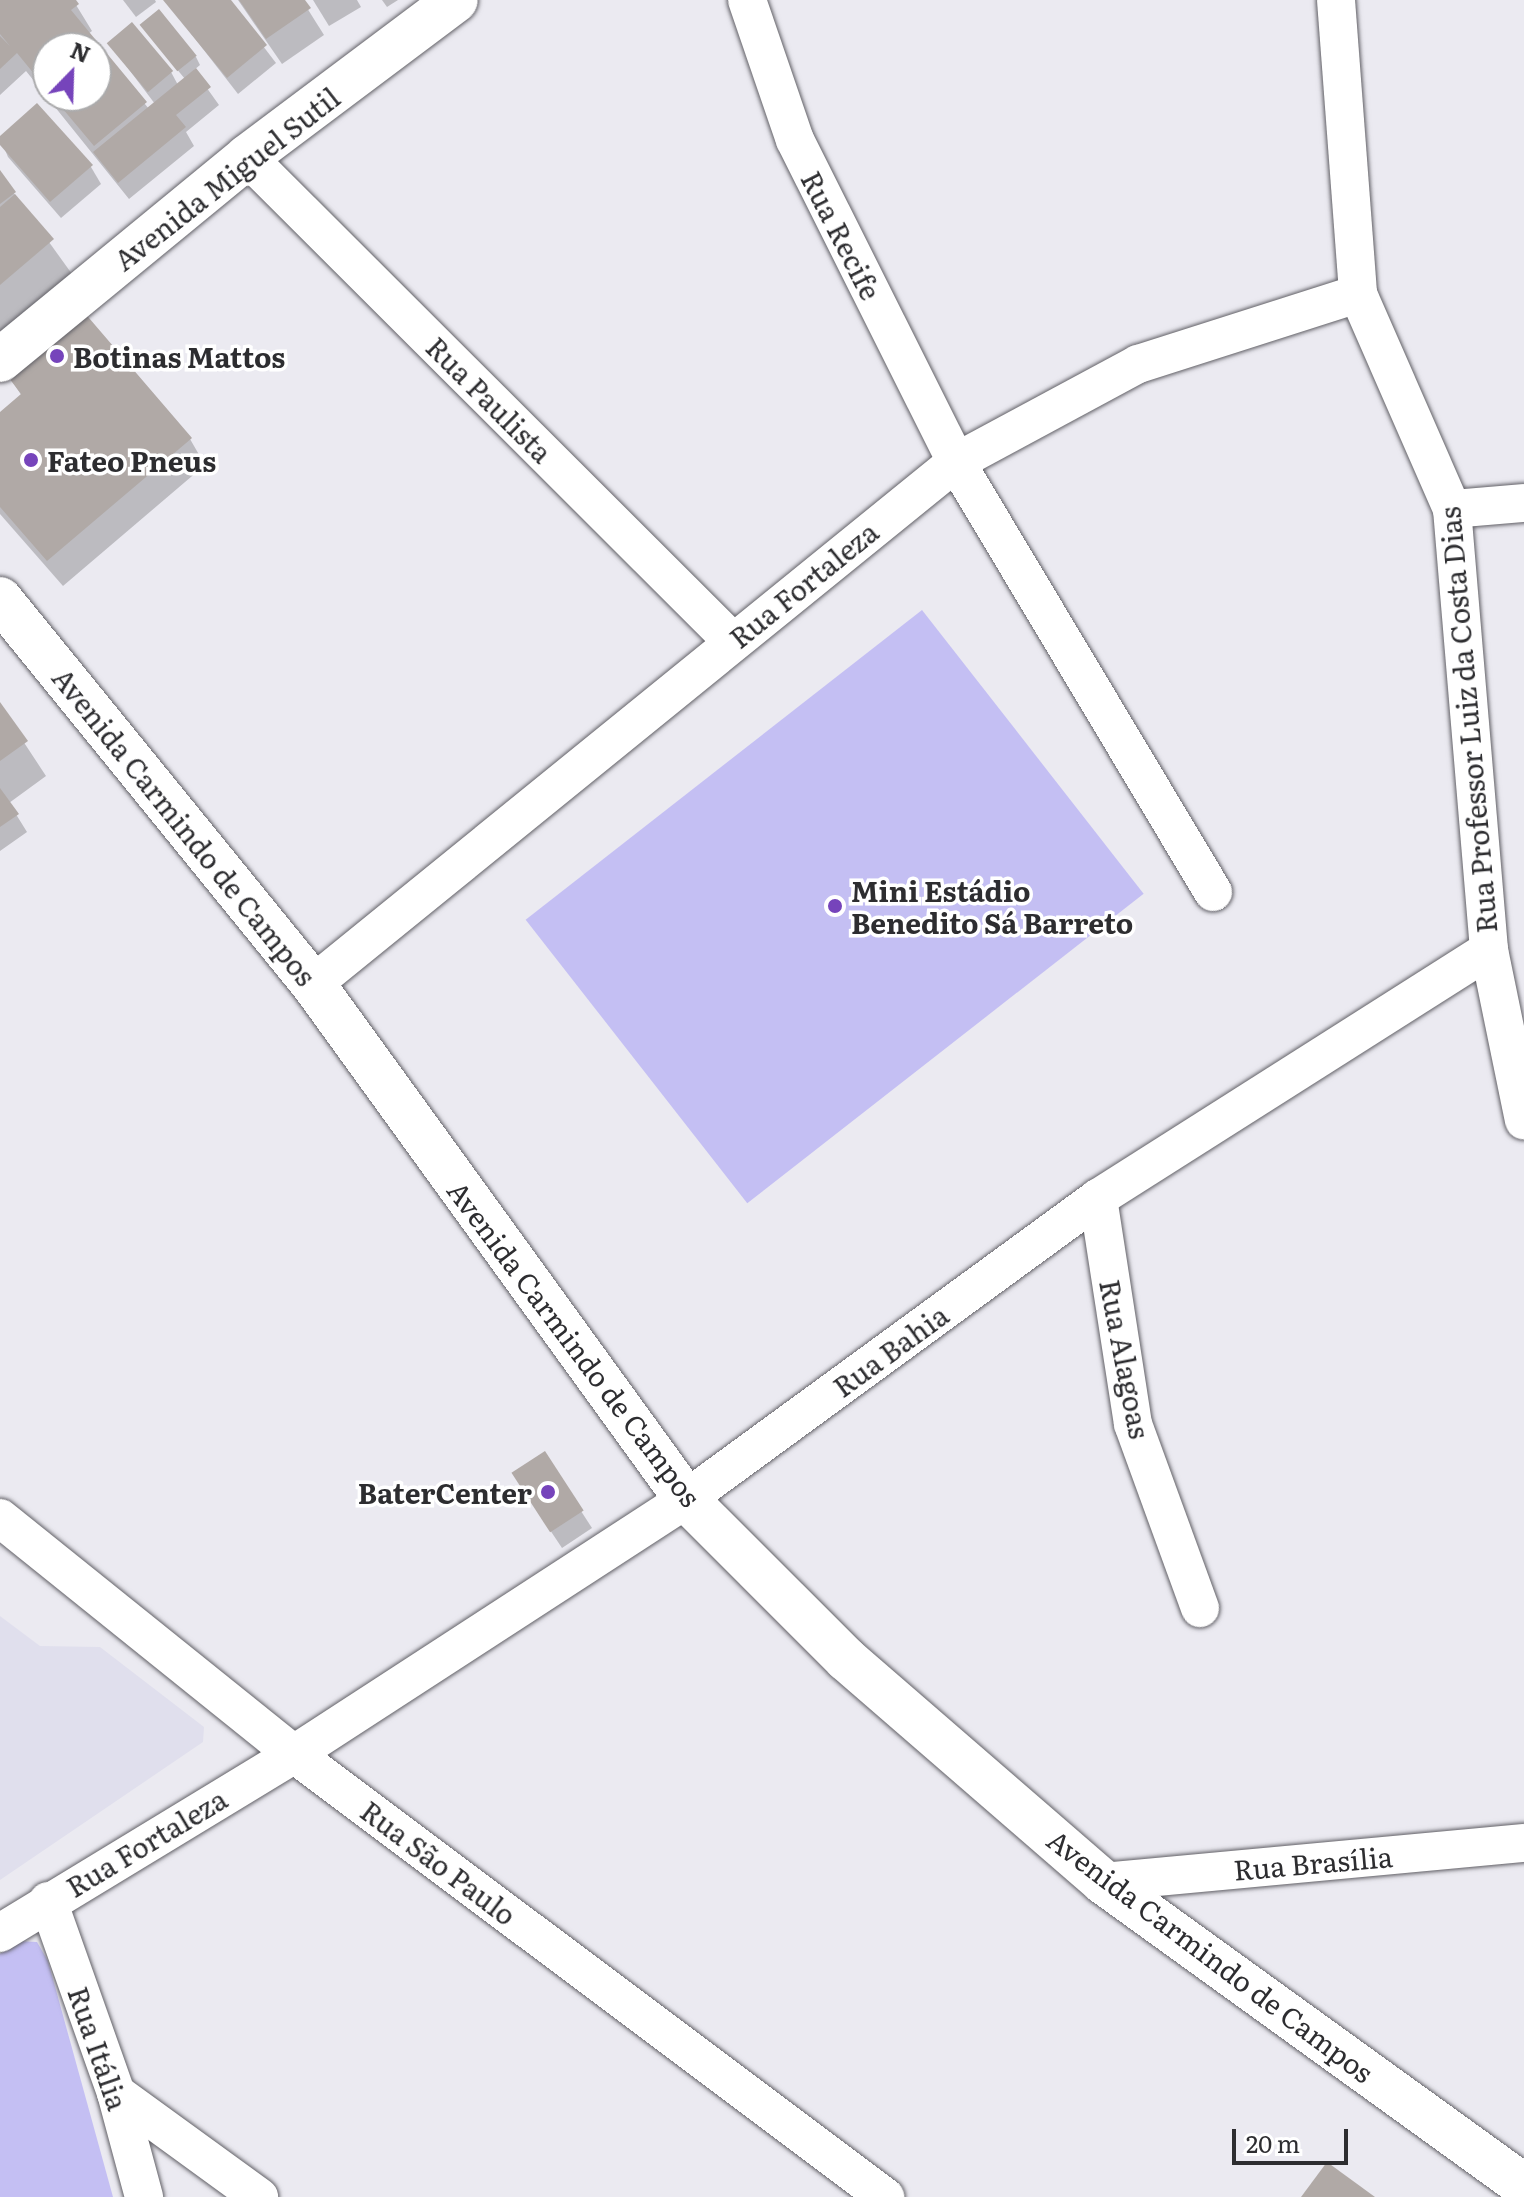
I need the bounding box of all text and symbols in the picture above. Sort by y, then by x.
north arrow [32,32,112,112]
text: N [66,32,96,70]
street label: Avenida Miguel Sutil [107,80,345,276]
street label: Rua Recife [795,165,889,305]
street label: Rua Paulista [420,329,560,469]
place label: Botinas Mattos [73,339,285,373]
marker: Botinas Mattos [48,347,66,365]
place label: Fateo Pneus [47,443,216,477]
marker: Fateo Pneus [22,451,40,469]
street label: Rua Professor Luiz da Costa Dias [1432,505,1502,935]
street label: Rua Fortaleza [722,514,884,654]
street label: Avenida Carmindo de Campos [46,660,324,992]
place label: Mini Estádio Benedito Sá Barreto [851,873,1133,939]
marker: Mini Estádio Benedito Sá Barreto [826,897,844,915]
street label: Avenida Carmindo de Campos [442,1174,708,1512]
street label: Rua Alagoas [1094,1277,1158,1441]
street label: Rua Bahia [826,1297,954,1403]
place label: BaterCenter [358,1475,532,1509]
marker: BaterCenter [539,1483,557,1501]
street label: Rua Fortaleza [60,1781,232,1903]
street label: Rua São Paulo [355,1793,523,1931]
street label: Avenida Carmindo de Campos [1042,1822,1380,2088]
street label: Rua Brasília [1232,1838,1394,1886]
street label: Rua Itália [62,1982,136,2114]
scale bar [1236,2113,1352,2163]
text: 20 m [1246,2125,1300,2160]

